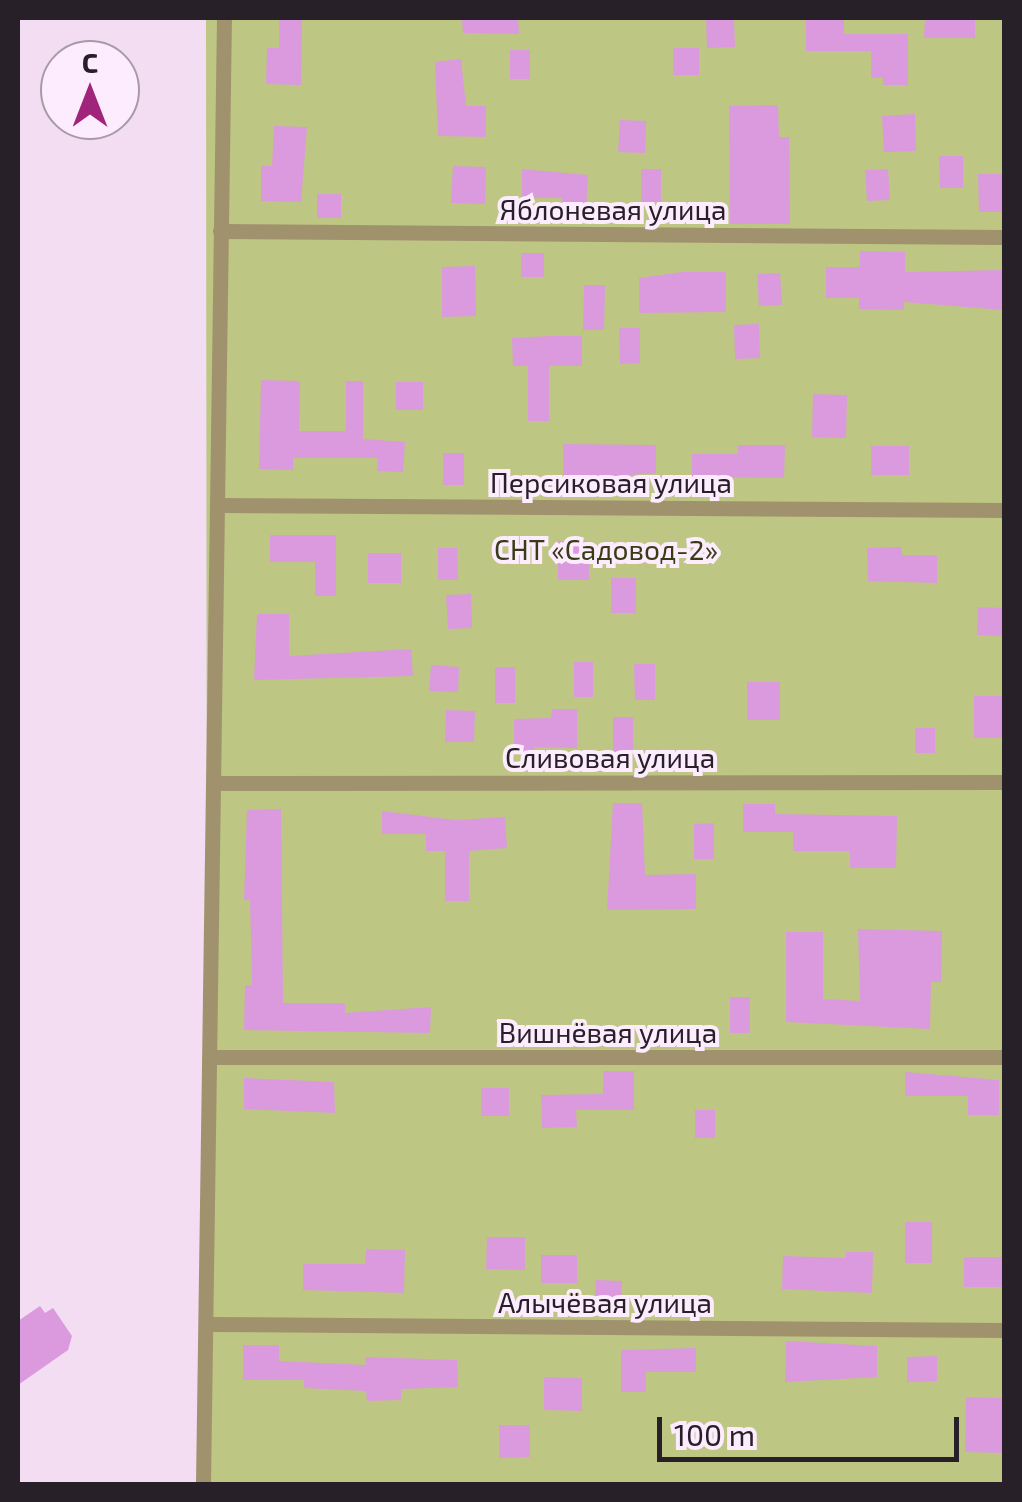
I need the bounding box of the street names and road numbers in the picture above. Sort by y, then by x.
street label: Яблоневая улица [500,192,726,226]
street label: Персиковая улица [490,465,732,499]
street label: Сливовая улица [505,740,715,774]
street label: Вишнёвая улица [499,1015,717,1049]
street label: Алычёвая улица [498,1285,712,1319]

